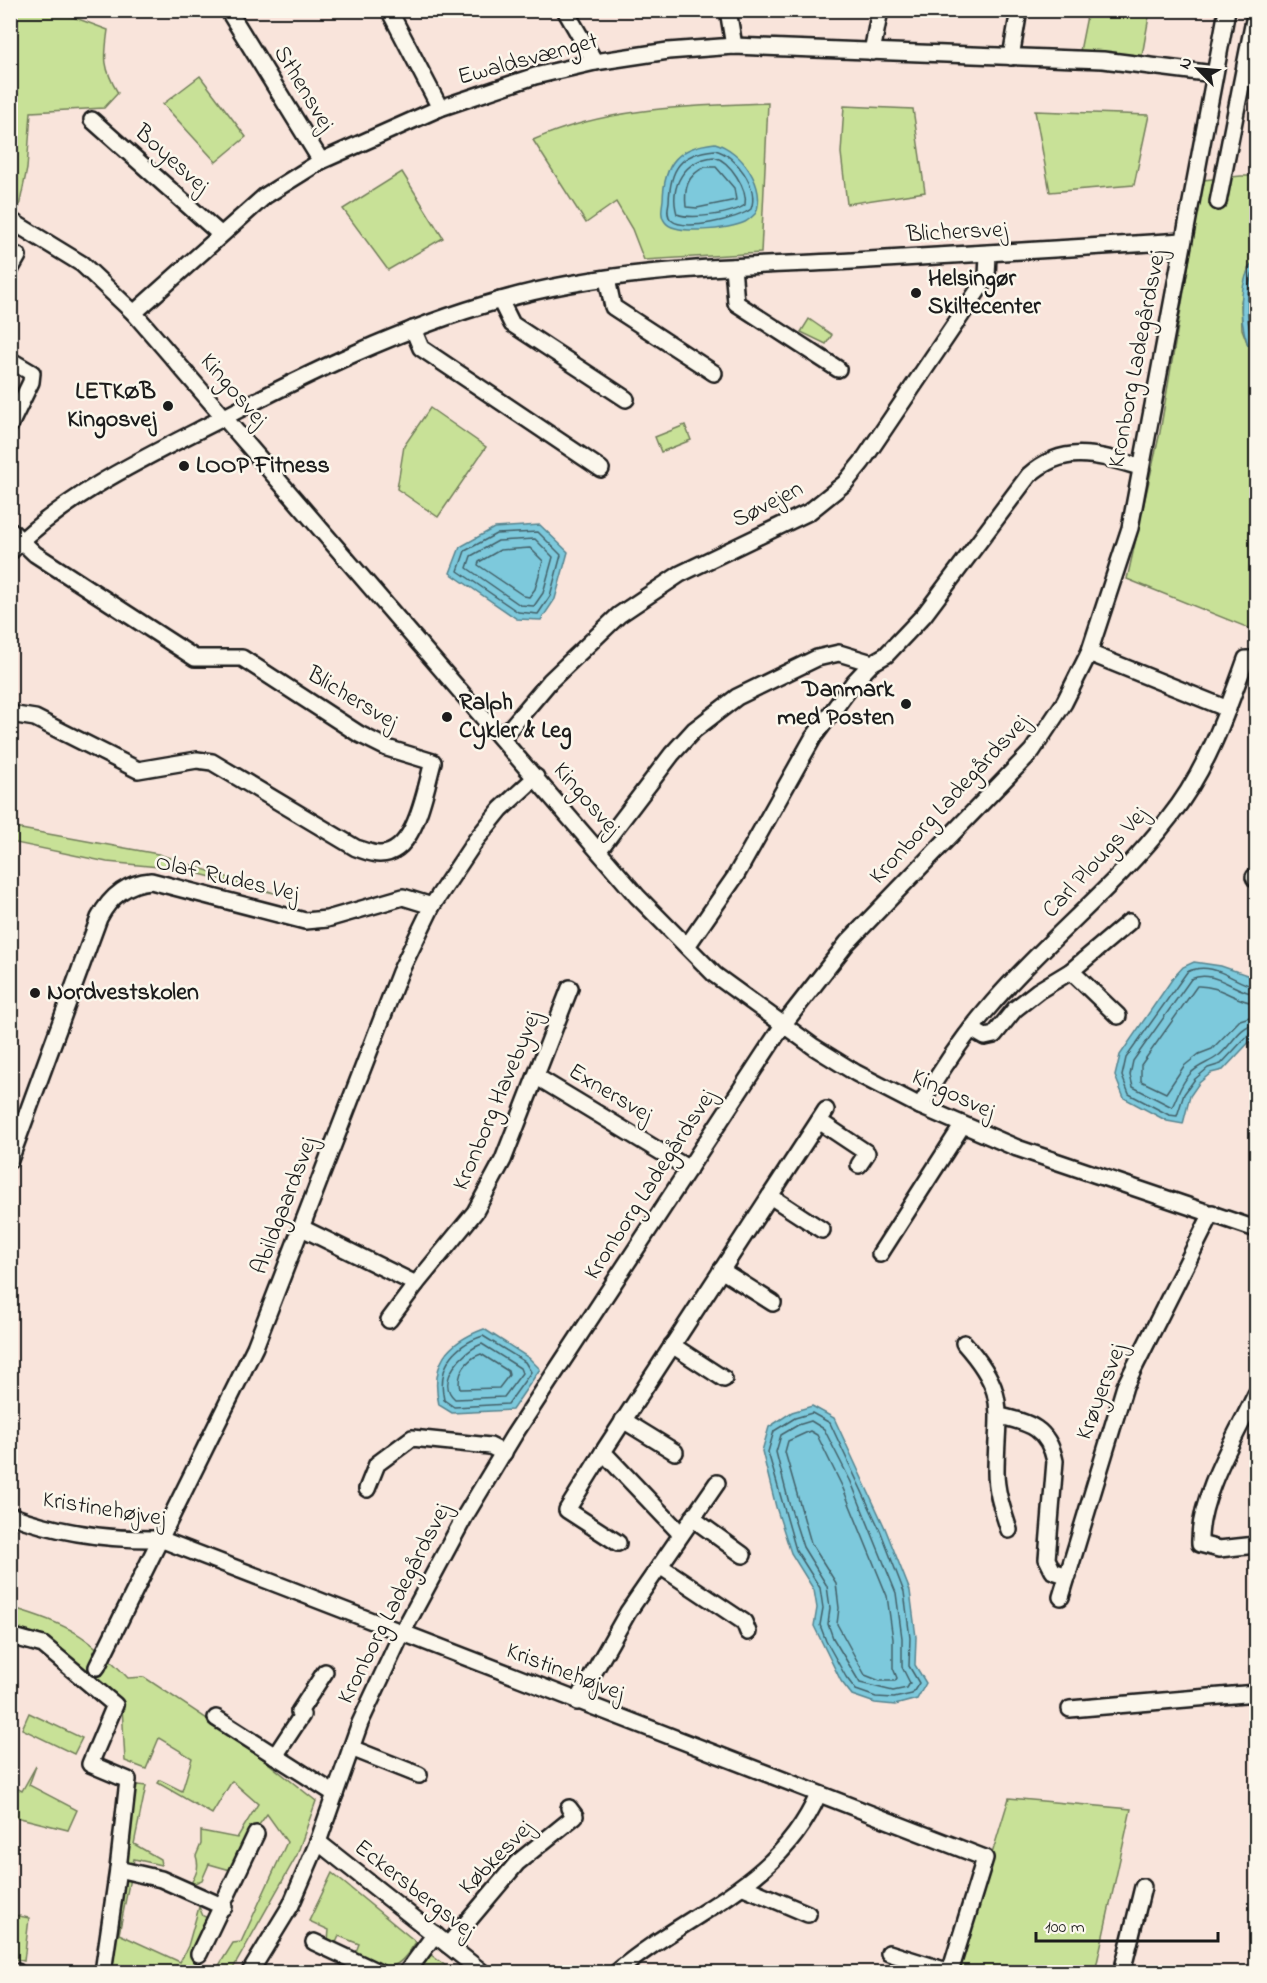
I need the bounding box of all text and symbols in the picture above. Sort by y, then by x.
street label: Ewaldsvænget [454,24,602,96]
street label: Sthensvej [263,39,343,140]
north arrow [1168,39,1228,99]
text: N [1173,53,1199,73]
street label: Boyesvej [124,116,217,205]
street label: Blichersvej [905,213,1010,253]
street label: Kronborg Ladegårdsvej [1100,246,1177,471]
place label: Helsingør Skiltecenter [928,262,1041,325]
marker: Helsingør Skiltecenter [909,286,923,300]
street label: Kingosvej [191,346,276,437]
place label: LETKØB Kingosvej [67,375,157,439]
marker: LETKØB Kingosvej [161,399,175,413]
place label: LOOP Fitness [196,449,330,484]
marker: LOOP Fitness [177,459,191,473]
street label: Søvejen [726,472,810,538]
street label: Blichersvej [299,657,405,741]
place label: Danmark med Posten [777,673,894,736]
place label: Ralph Cykler & Leg [459,686,572,750]
marker: Danmark med Posten [899,697,913,711]
street label: Kronborg Ladegårdsvej [862,706,1039,893]
marker: Ralph Cykler & Leg [440,710,454,724]
street label: Kingosvej [544,755,629,846]
street label: Carl Plougs Vej [1035,798,1158,927]
street label: Olaf Rudes Vej [152,846,303,913]
place label: Nordvestskolen [47,976,199,1011]
marker: Nordvestskolen [28,986,42,1000]
street label: Kronborg Havebyvej [444,1005,553,1197]
street label: Exnersvej [561,1055,660,1134]
street label: Kingosvej [905,1060,1002,1130]
street label: Kronborg Ladegårdsvej [576,1082,727,1287]
street label: Abildgaardsvej [243,1131,328,1280]
street label: Krøyersvej [1068,1338,1138,1446]
street label: Kristinehøjvej [40,1483,169,1537]
street label: Kronborg Ladegårdsvej [329,1496,461,1711]
street label: Kristinehøjvej [501,1634,630,1712]
street label: Købkesvej [451,1811,544,1904]
street label: Eckersbergsvej [346,1831,483,1949]
scale bar [1036,1905,1218,1943]
text: 100 m [1045,1915,1085,1941]

